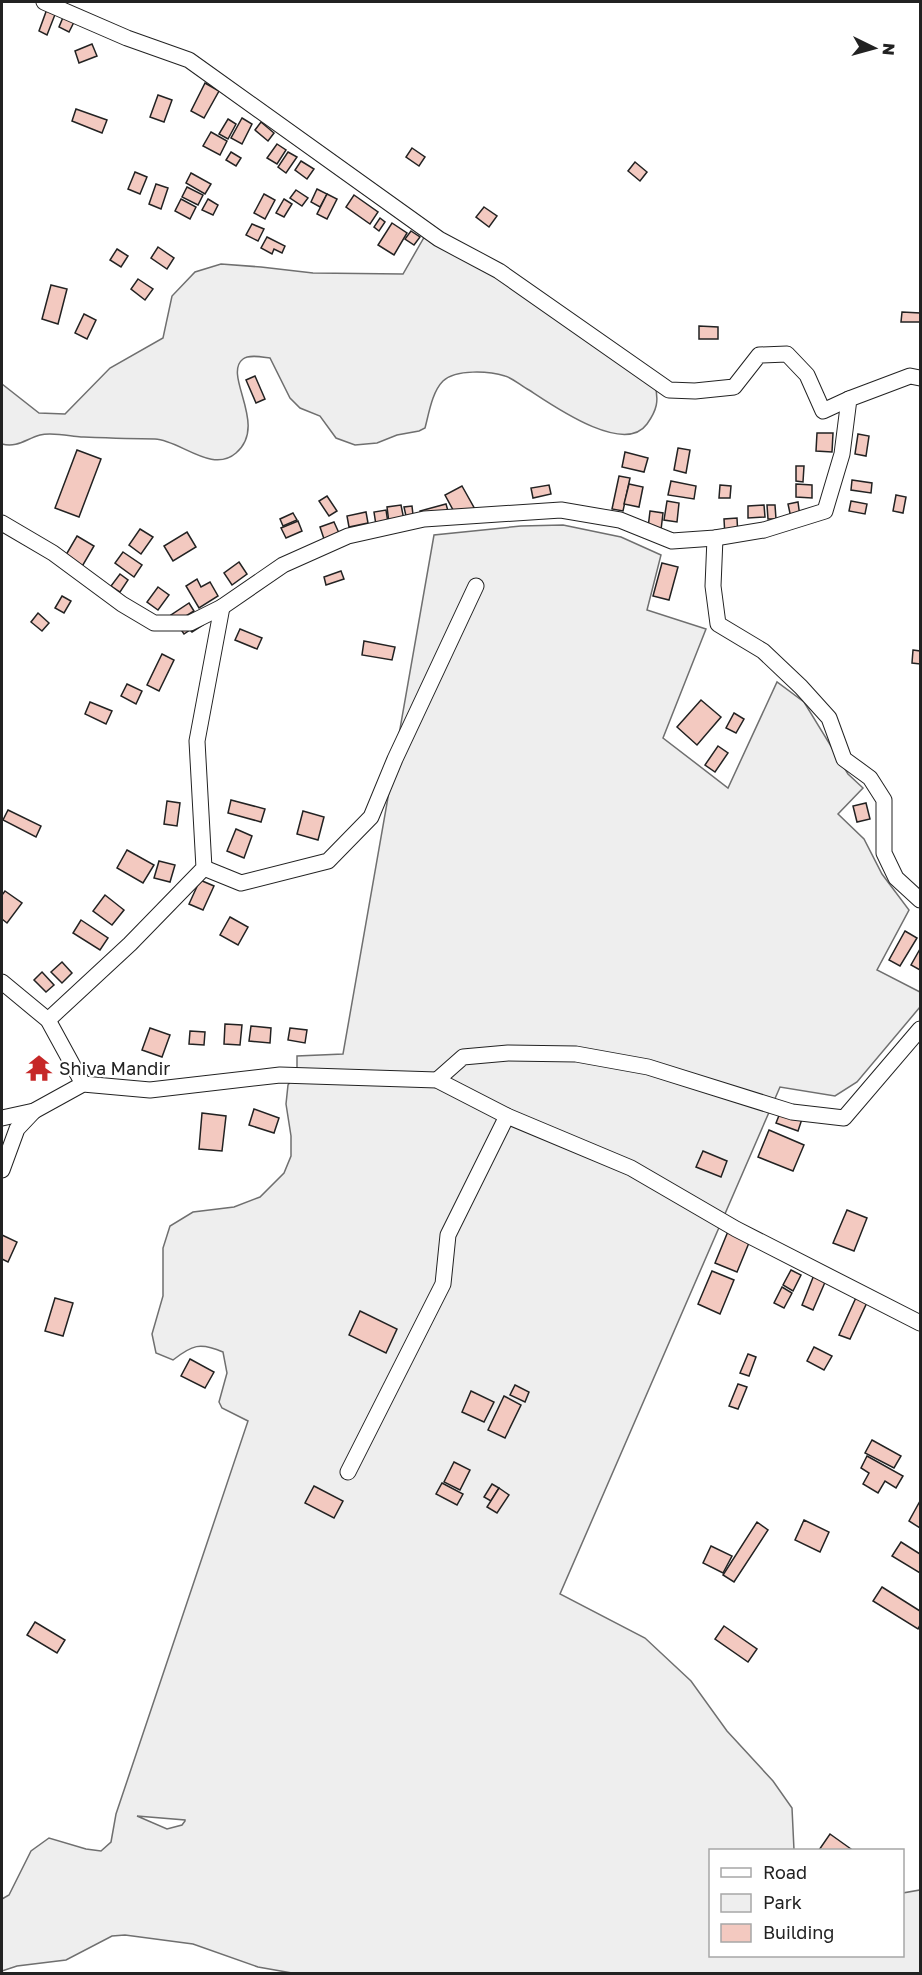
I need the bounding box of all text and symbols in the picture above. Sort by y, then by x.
north arrow [844,18,904,78]
text: N [878,42,899,56]
temple icon: Shiva Mandir [24,1053,54,1083]
place label: Shiva Mandir [59,1057,170,1079]
legend [709,1849,904,1957]
text: Road [763,1861,807,1883]
text: Park [763,1891,802,1913]
text: Building [763,1921,834,1943]

